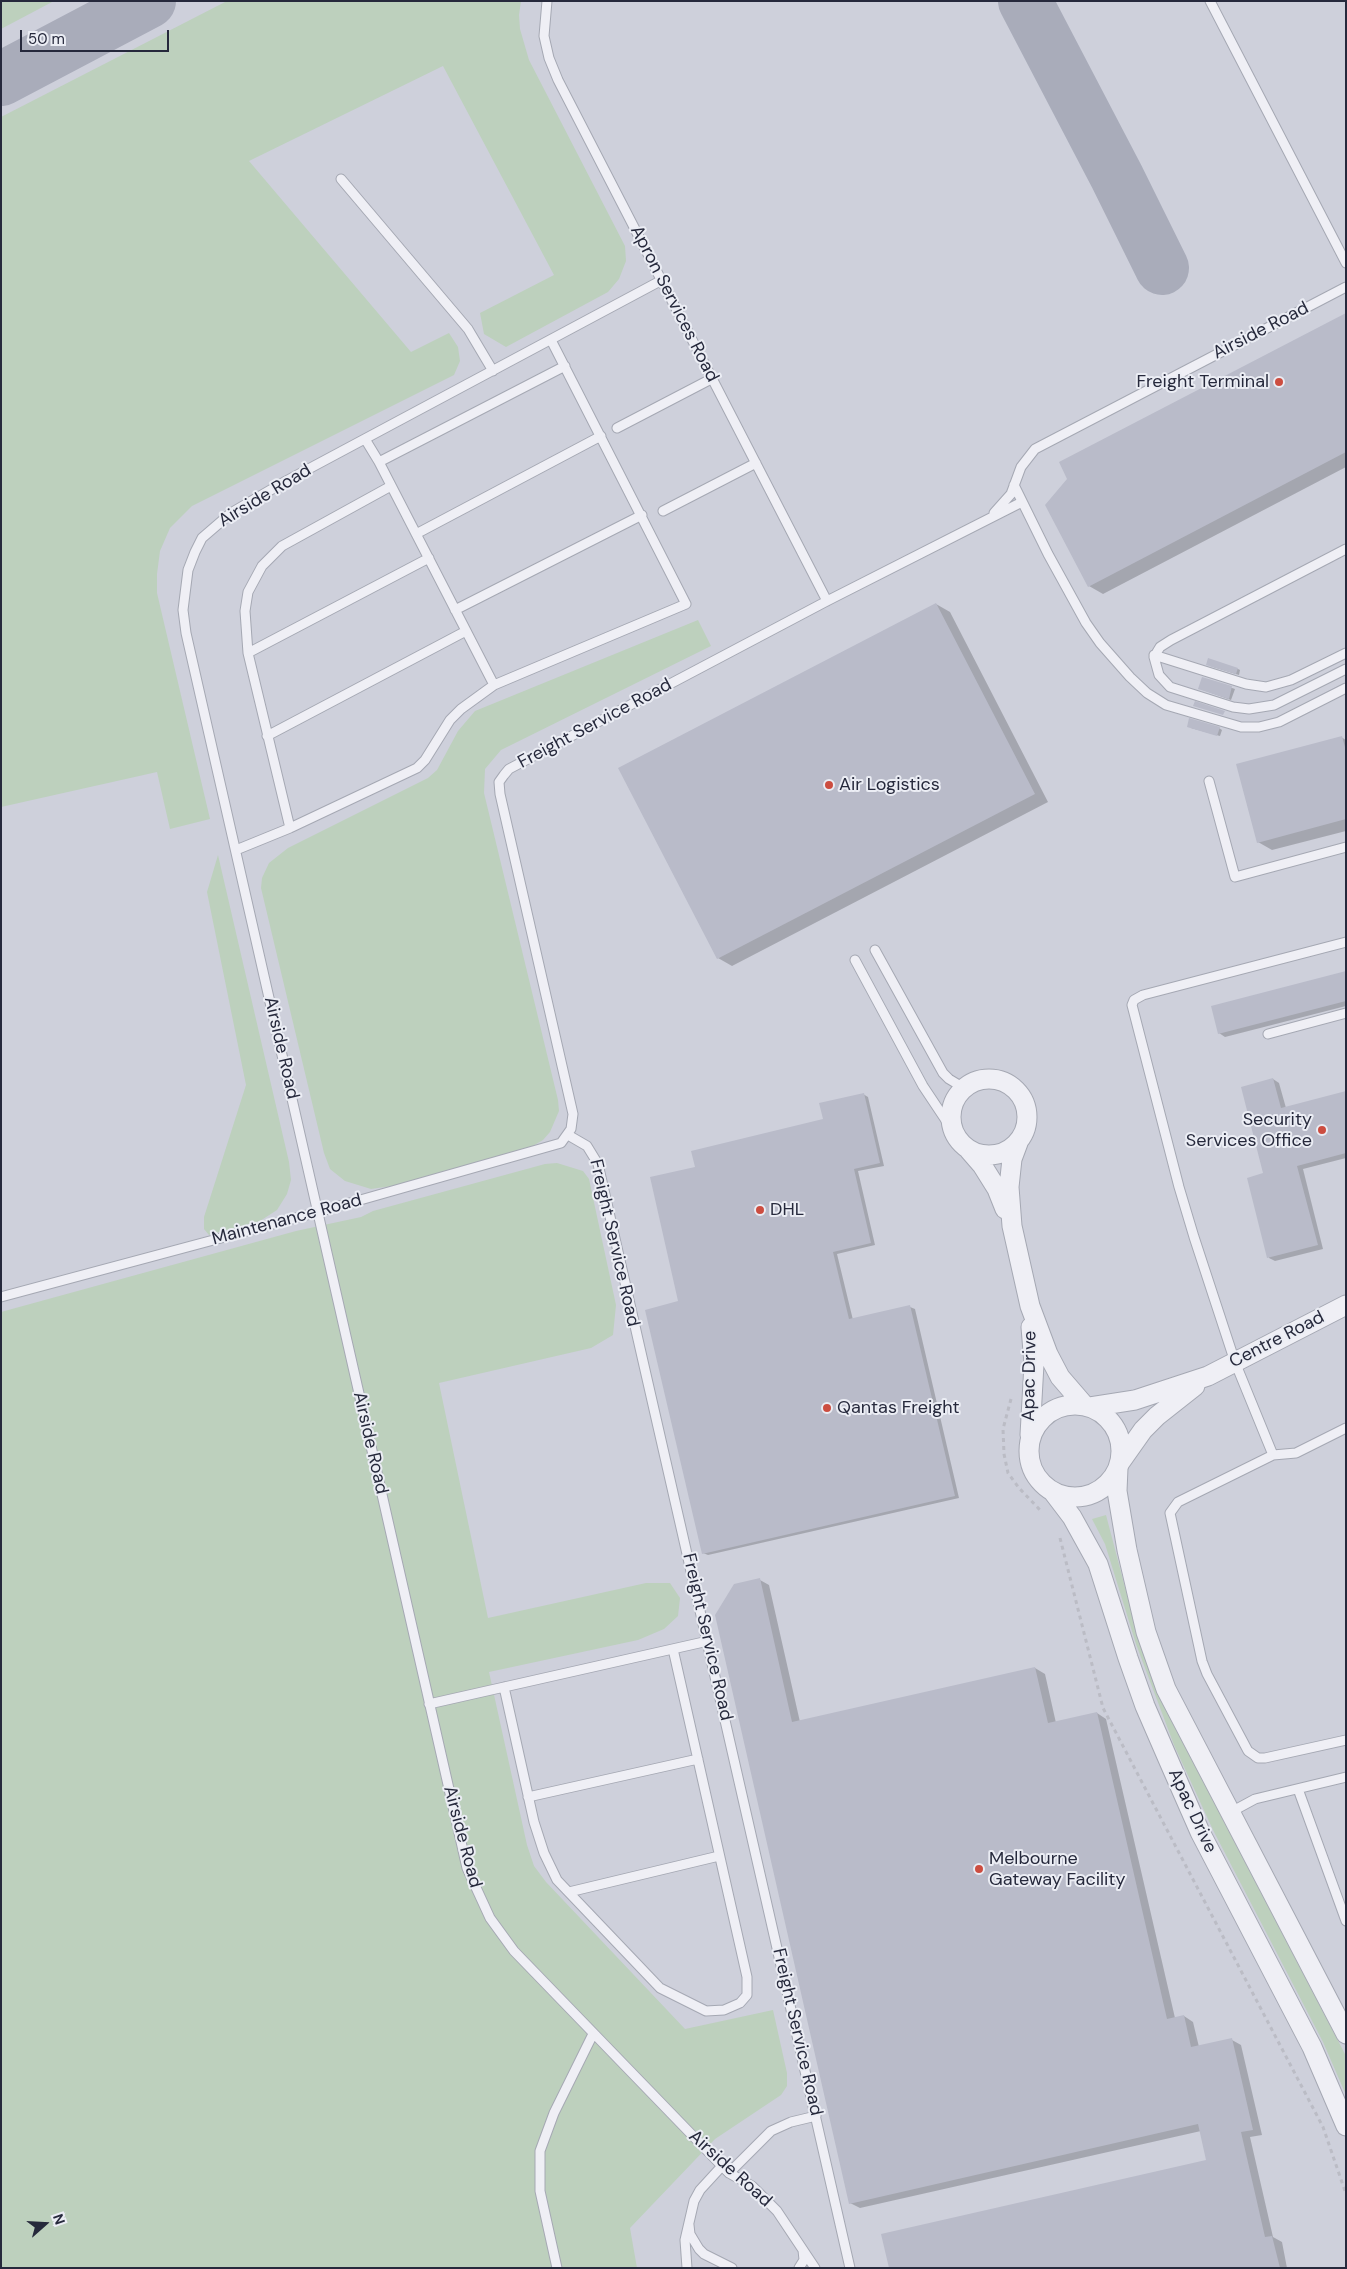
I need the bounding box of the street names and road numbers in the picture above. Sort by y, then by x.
street label: Apron Services Road [625,222,723,386]
street label: Airside Road [1210,298,1312,364]
street label: Airside Road [215,460,315,532]
street label: Freight Service Road [514,674,676,774]
street label: Airside Road [259,995,303,1101]
street label: Freight Service Road [584,1157,644,1329]
street label: Maintenance Road [210,1190,364,1250]
street label: Centre Road [1226,1307,1328,1373]
street label: Apac Drive [1018,1330,1042,1422]
street label: Airside Road [348,1390,392,1496]
street label: Freight Service Road [677,1551,737,1723]
street label: Apac Drive [1163,1765,1221,1857]
street label: Airside Road [438,1784,486,1890]
street label: Freight Service Road [767,1946,827,2118]
street label: Airside Road [684,2126,776,2212]

